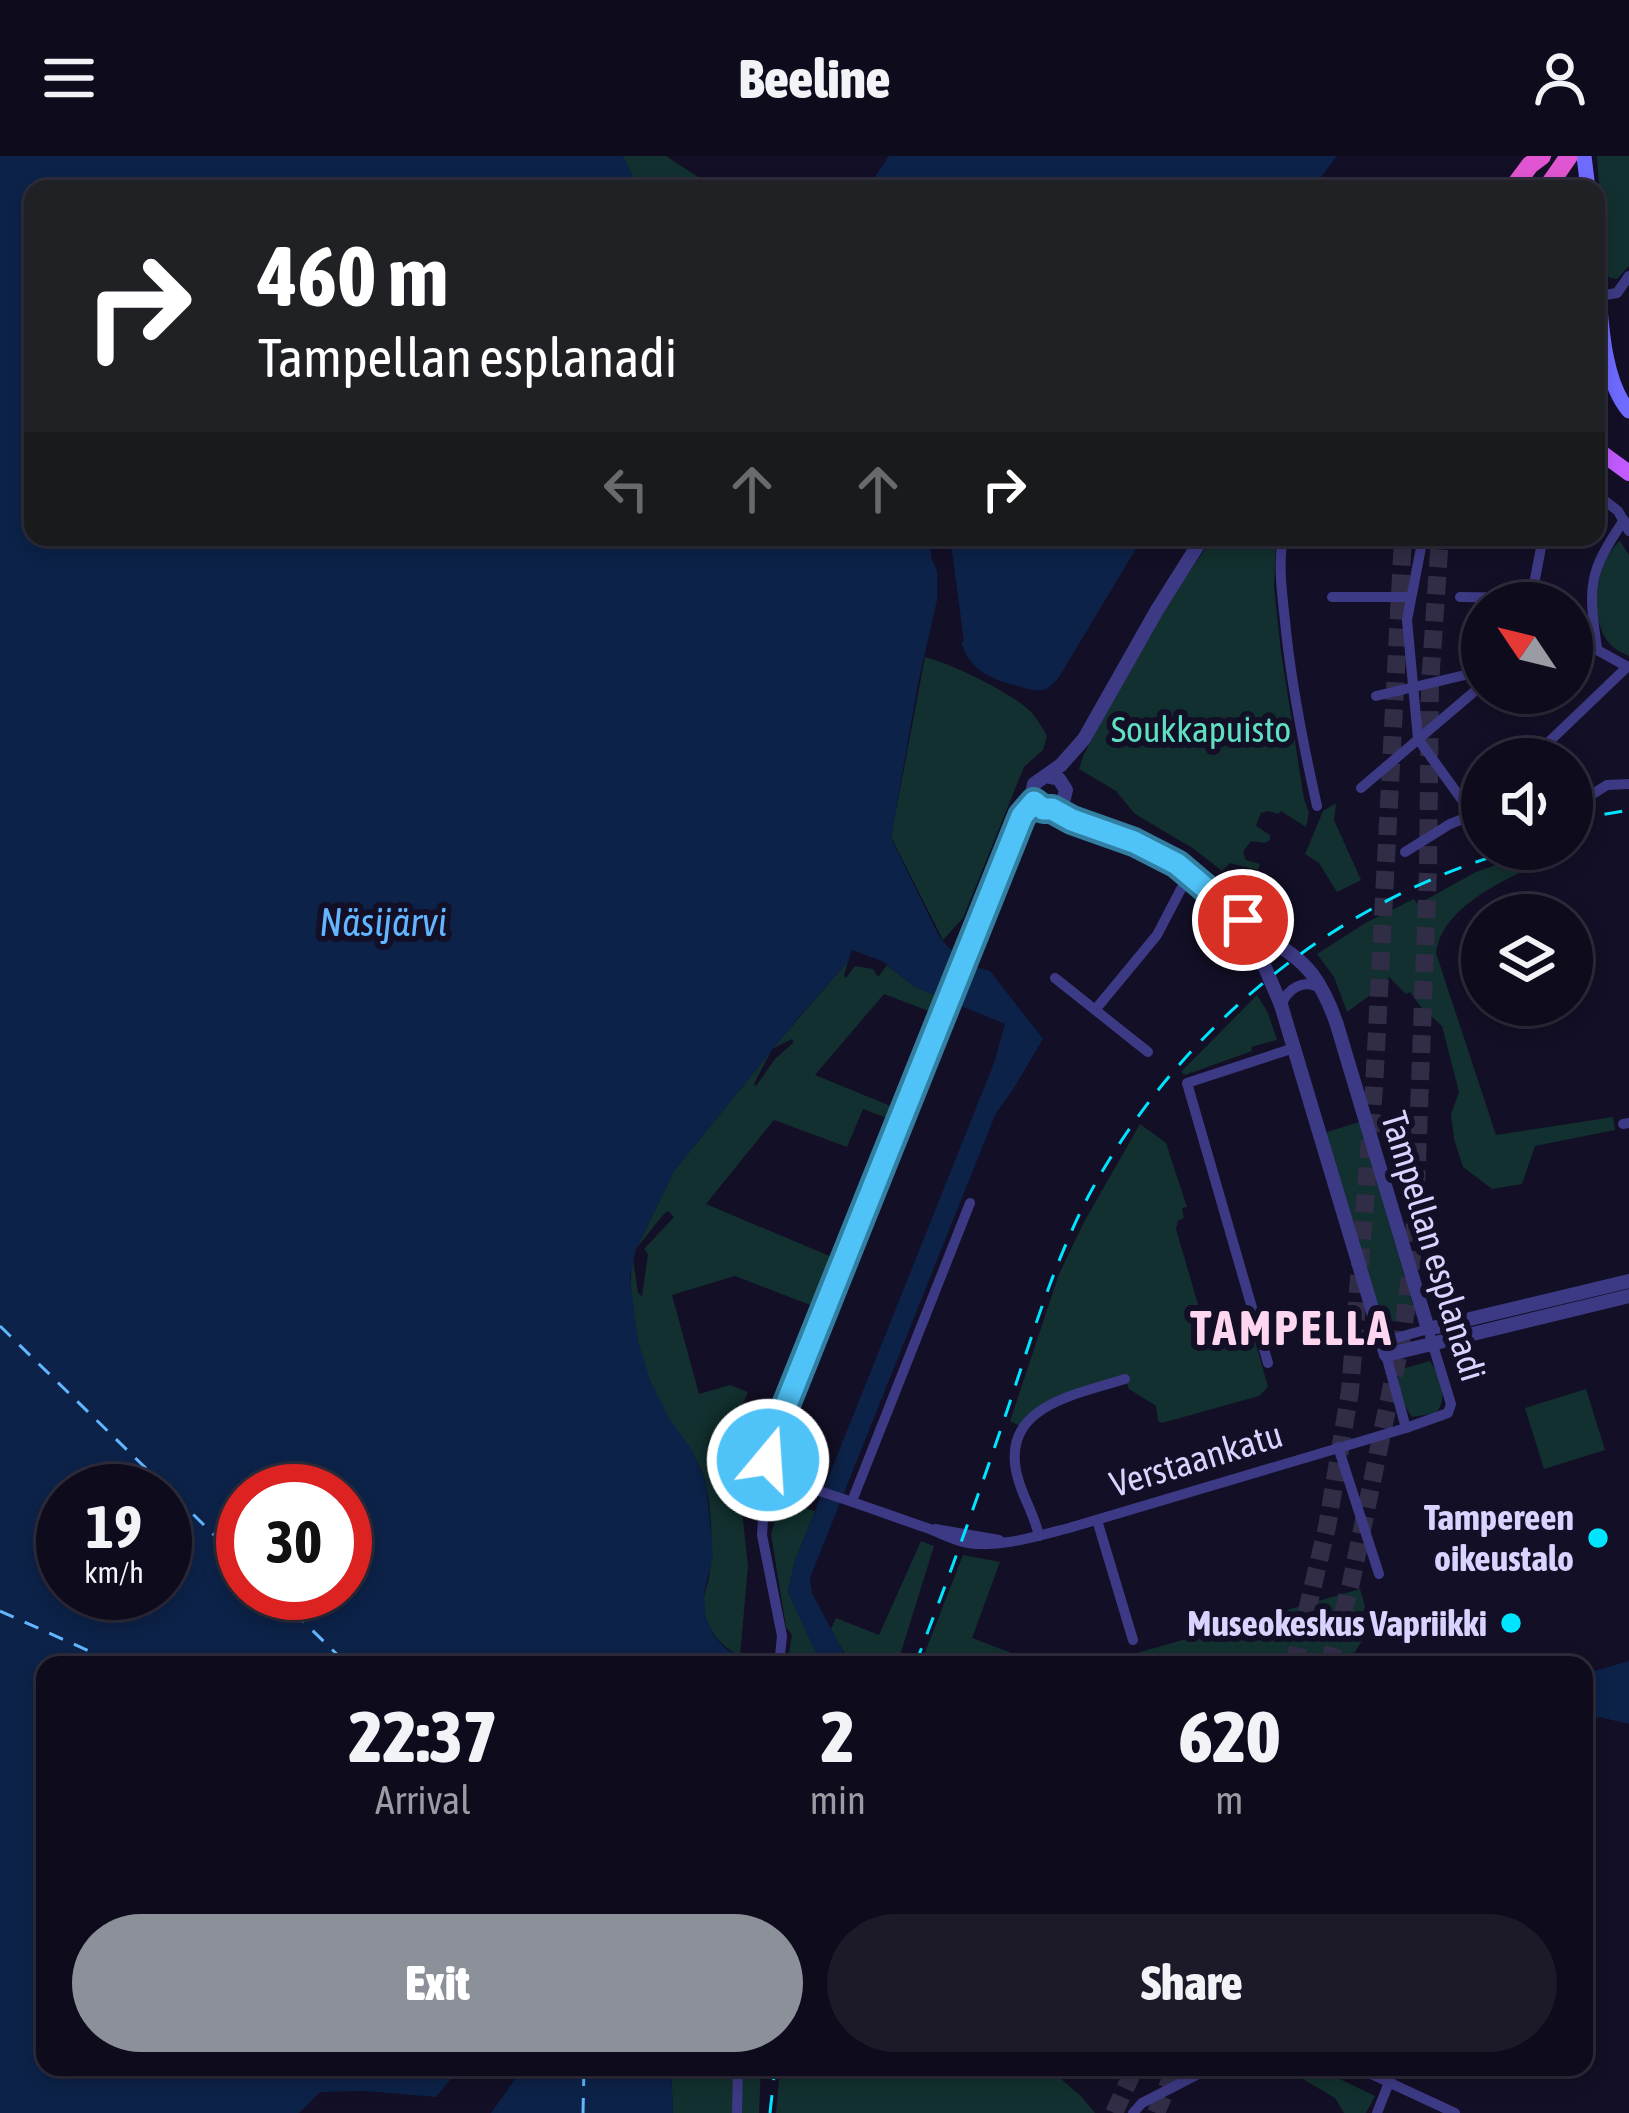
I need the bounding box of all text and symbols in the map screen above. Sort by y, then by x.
icon: menu [36,45,102,111]
icon: person [1527,45,1593,111]
text: Beeline [739,48,890,109]
icon: right [60,228,216,384]
text: 460 m [258,228,448,324]
text: Tampellan esplanadi [258,327,677,388]
icon: left [593,456,659,522]
icon: ahead [719,456,785,522]
icon: ahead [845,456,911,522]
icon: right [971,456,1037,522]
north arrow [1461,582,1593,714]
map controls [1461,582,1593,1026]
park label: Soukkapuisto [1111,708,1291,750]
button: sound [1461,738,1593,870]
pin [1192,869,1294,971]
icon: arrive [1210,887,1276,953]
button: layers [1461,894,1593,1026]
water label: Näsijärvi [319,900,447,944]
street label: Tampellan esplanadi [1373,1106,1495,1386]
district label: TAMPELLA [1190,1300,1394,1355]
position arrow [705,1397,831,1523]
street label: Verstaankatu [1105,1413,1287,1505]
speed limit sign: 30 [216,1464,372,1620]
text: 19 [86,1492,142,1561]
place label: Tampereen oikeustalo [1424,1496,1574,1579]
marker: Tampereen oikeustalo [1585,1525,1611,1551]
text: km/h [84,1555,144,1589]
place label: Museokeskus Vapriikki [1187,1602,1487,1644]
marker: Museokeskus Vapriikki [1498,1610,1524,1636]
text: 22:37 [349,1695,497,1777]
text: 2 [821,1695,855,1777]
text: 620 [1179,1695,1280,1777]
text: Arrival [375,1778,471,1822]
text: min [810,1778,866,1822]
text: m [1215,1778,1243,1822]
button: Exit [72,1914,803,2052]
button: Share [827,1914,1557,2052]

